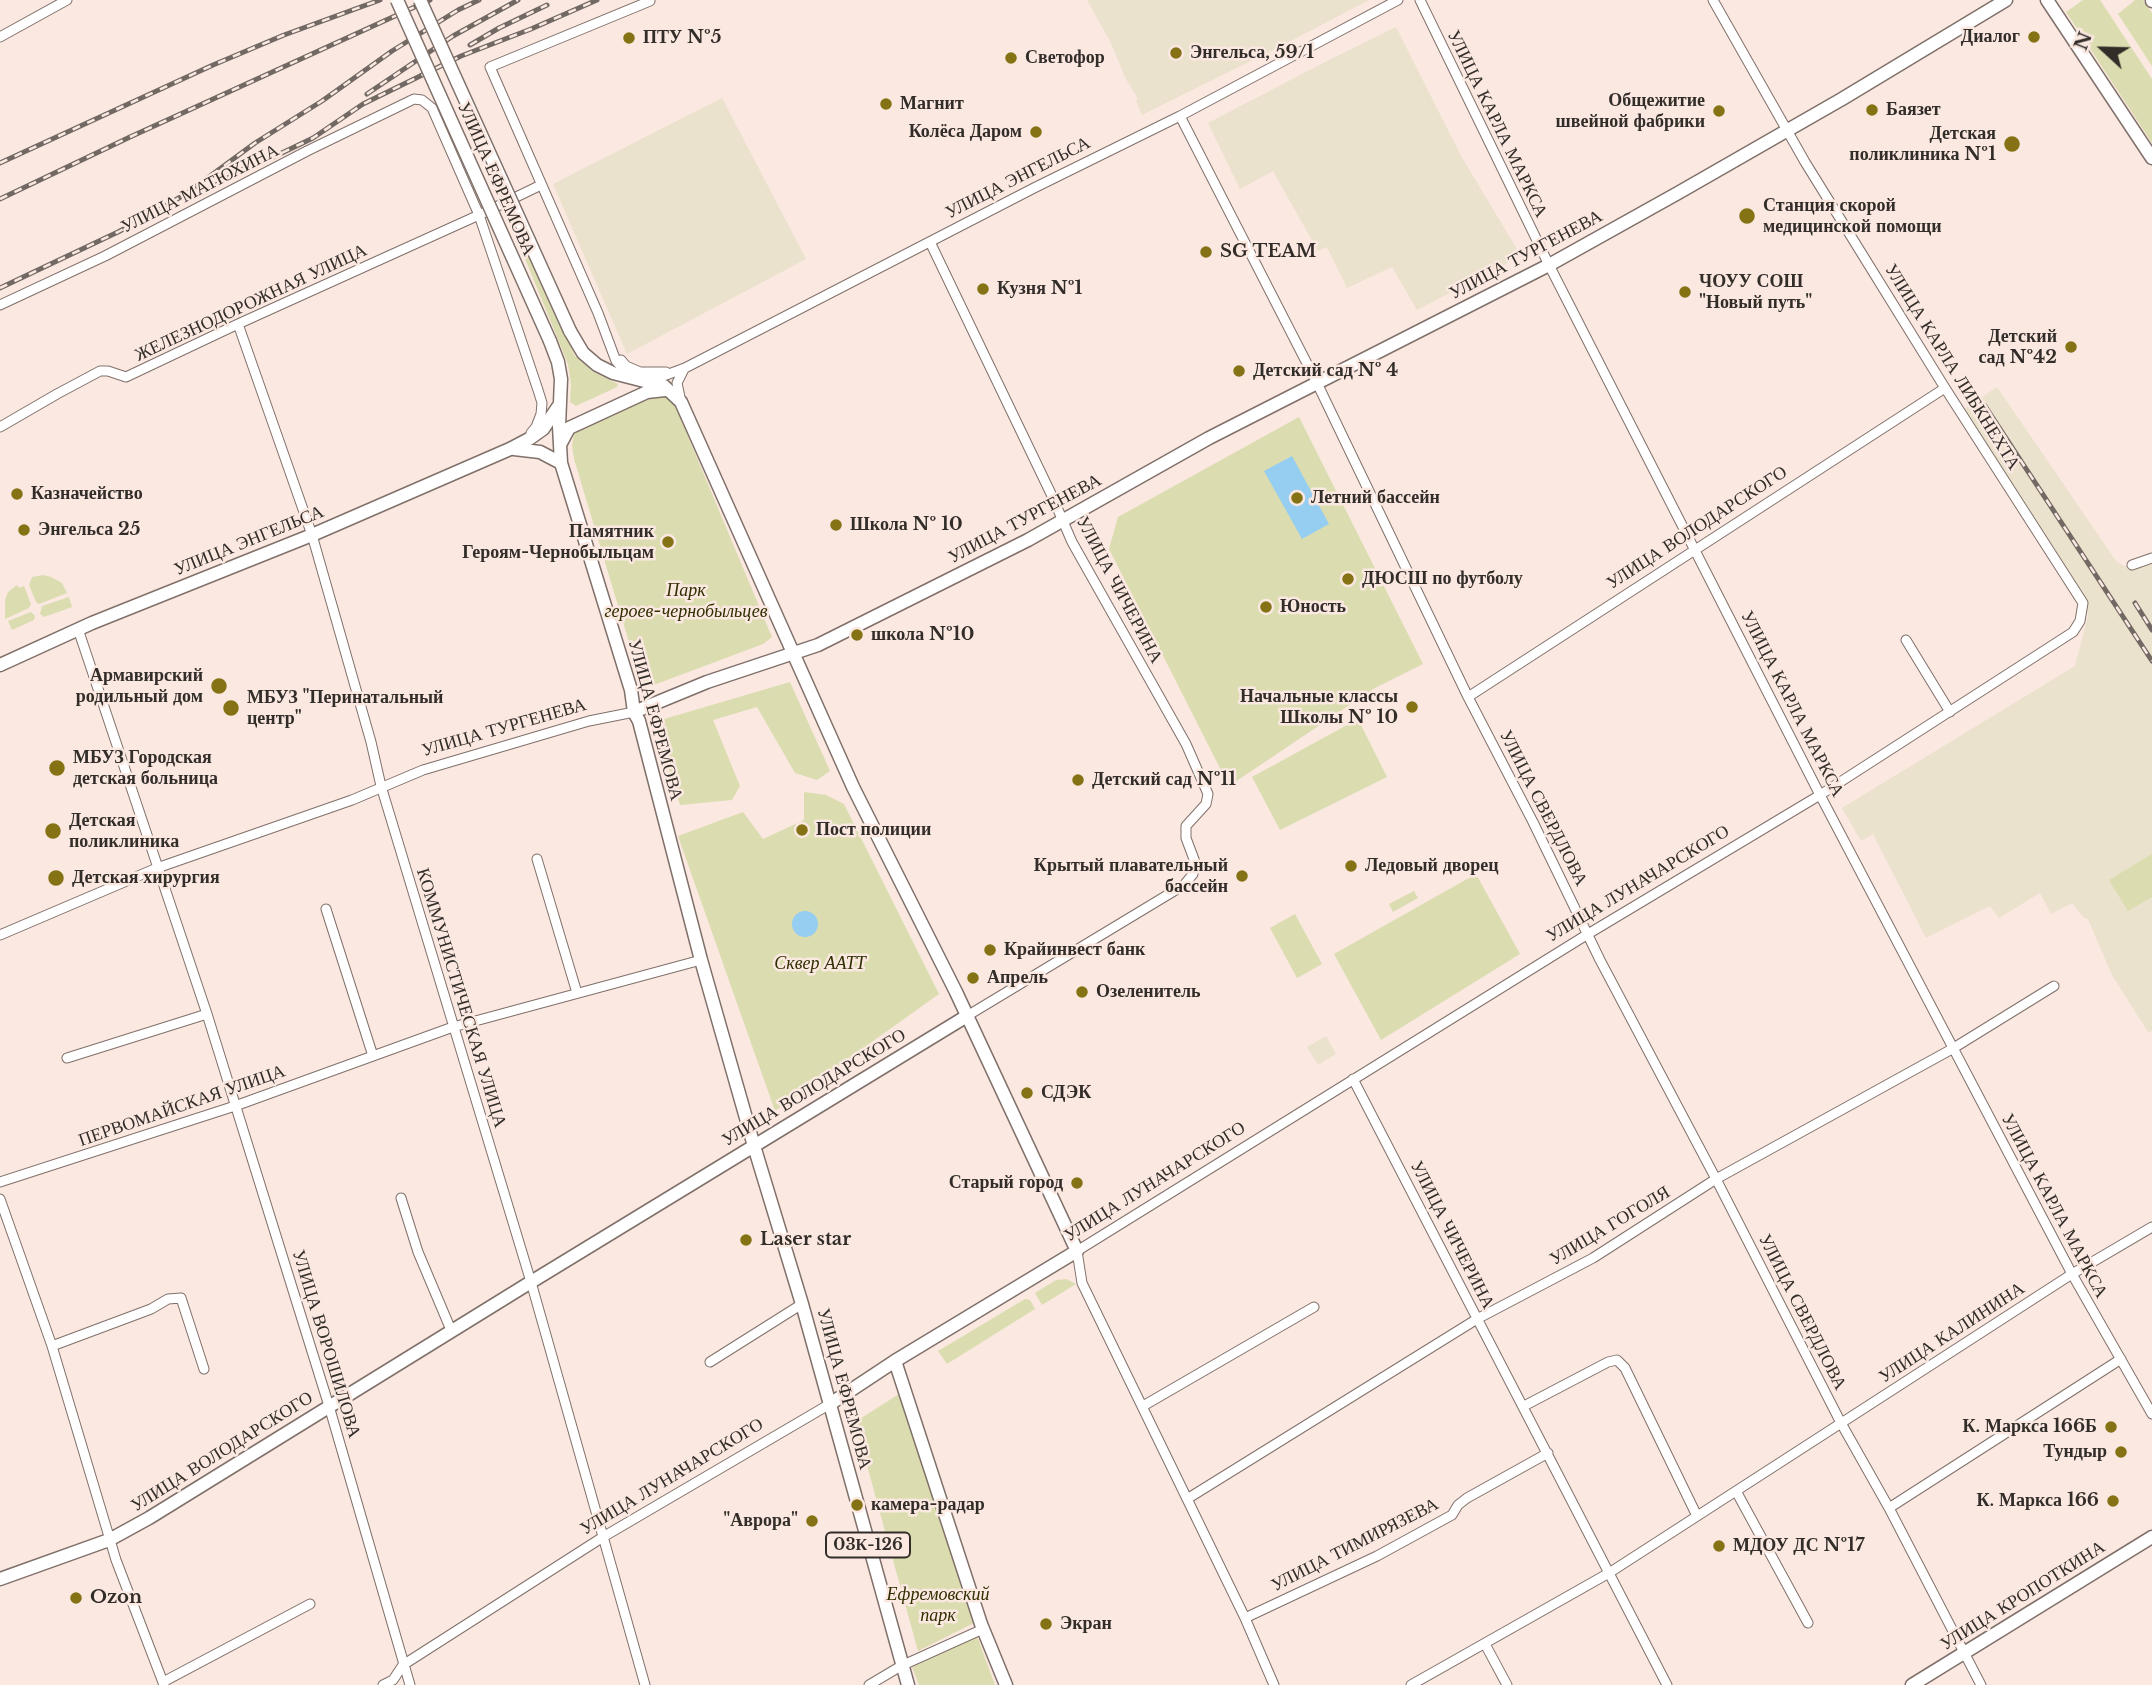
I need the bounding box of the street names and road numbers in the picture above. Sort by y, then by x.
street label: УЛИЦА КАРЛА МАРКСА [1442,27,1552,221]
street label: УЛИЦА ЕФРЕМОВА [452,99,540,259]
street label: УЛИЦА ЭНГЕЛЬСА [942,132,1094,224]
street label: УЛИЦА МАТЮХИНА [117,140,283,238]
street label: УЛИЦА ТУРГЕНЕВА [1446,206,1606,304]
street label: ЖЕЛЕЗНОДОРОЖНАЯ УЛИЦА [131,240,371,366]
street label: УЛИЦА КАРЛА ЛИБКНЕХТА [1880,260,2024,474]
street label: УЛИЦА ВОЛОДАРСКОГО [1603,462,1791,594]
street label: УЛИЦА ТУРГЕНЕВА [945,470,1105,568]
street label: УЛИЦА ЭНГЕЛЬСА [171,501,327,581]
street label: УЛИЦА ЧИЧЕРИНА [1071,513,1167,667]
street label: УЛИЦА КАРЛА МАРКСА [1736,607,1848,801]
street label: УЛИЦА ЕФРЕМОВА [623,637,687,803]
street label: УЛИЦА ТУРГЕНЕВА [419,694,589,762]
street label: УЛИЦА СВЕРДЛОВА [1494,726,1592,890]
street label: УЛИЦА ЛУНАЧАРСКОГО [1543,821,1733,947]
street label: КОММУНИСТИЧЕСКАЯ УЛИЦА [411,866,511,1130]
street label: УЛИЦА ВОЛОДАРСКОГО [718,1025,910,1151]
street label: ПЕРВОМАЙСКАЯ УЛИЦА [76,1060,288,1152]
street label: УЛИЦА КАРЛА МАРКСА [1996,1110,2112,1302]
street label: УЛИЦА ЛУНАЧАРСКОГО [1060,1117,1250,1247]
street label: УЛИЦА ЧИЧЕРИНА [1405,1157,1499,1313]
street label: УЛИЦА ГОГОЛЯ [1546,1182,1674,1270]
street label: УЛИЦА СВЕРДЛОВА [1753,1230,1851,1394]
street label: УЛИЦА ВОРОШИЛОВА [287,1247,365,1441]
street label: УЛИЦА КАЛИНИНА [1875,1278,2029,1388]
street label: УЛИЦА ЕФРЕМОВА [812,1306,876,1472]
street label: УЛИЦА ВОЛОДАРСКОГО [127,1387,317,1517]
street label: УЛИЦА ЛУНАЧАРСКОГО [577,1414,767,1540]
street label: УЛИЦА ТИМИРЯЗЕВА [1268,1493,1442,1597]
road number: 03К-126 [826,1532,910,1558]
street label: УЛИЦА КРОПОТКИНА [1937,1536,2109,1656]

